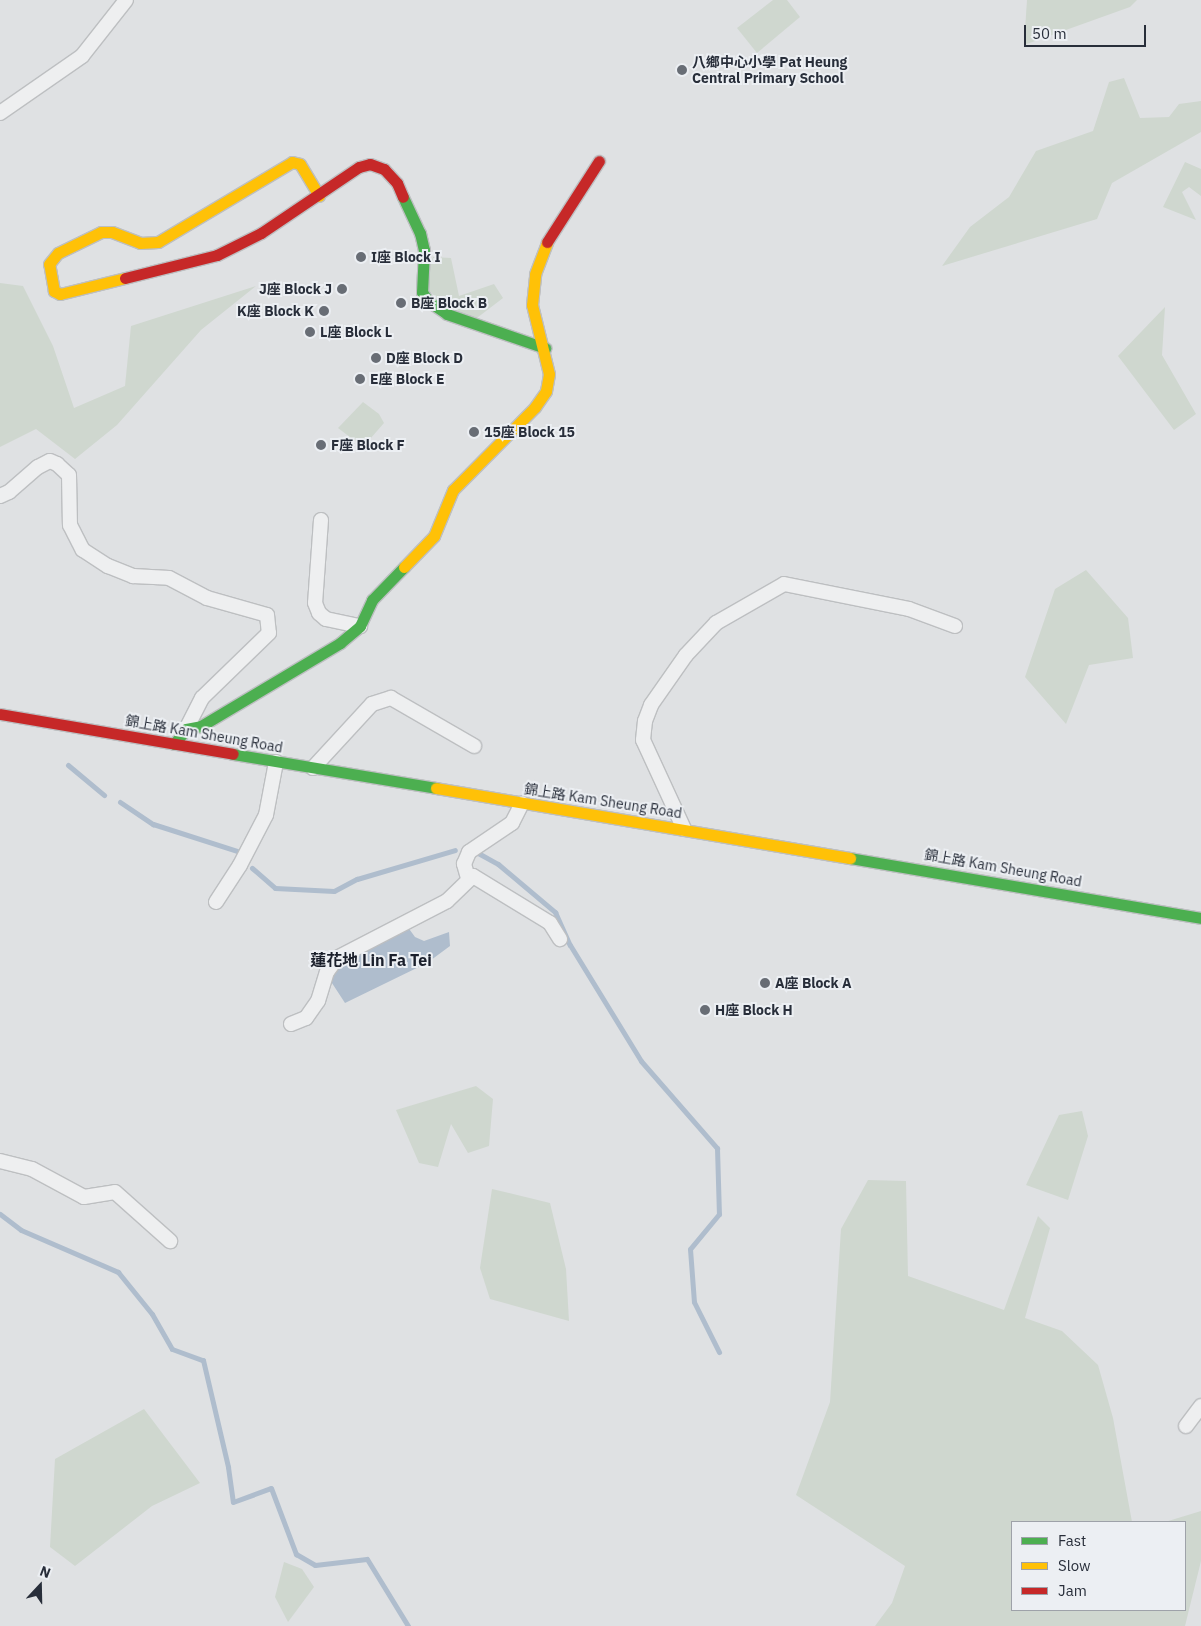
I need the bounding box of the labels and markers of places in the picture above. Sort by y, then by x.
place label: 八鄉中心小學 Pat Heung Central Primary School [692,54,847,86]
marker: 八鄉中心小學 Pat Heung Central Primary School [676,64,688,76]
place label: I座 Block I [371,249,440,265]
marker: I座 Block I [355,251,367,263]
place label: J座 Block J [259,281,332,297]
marker: J座 Block J [336,283,348,295]
place label: B座 Block B [411,295,487,311]
marker: B座 Block B [395,297,407,309]
place label: K座 Block K [237,303,314,319]
marker: K座 Block K [318,305,330,317]
place label: L座 Block L [320,324,392,340]
marker: L座 Block L [304,326,316,338]
place label: D座 Block D [386,350,463,366]
marker: D座 Block D [370,352,382,364]
place label: E座 Block E [370,371,444,387]
marker: E座 Block E [354,373,366,385]
place label: 15座 Block 15 [484,424,575,440]
marker: 15座 Block 15 [468,426,480,438]
place label: F座 Block F [331,437,405,453]
marker: F座 Block F [315,439,327,451]
place label: A座 Block A [775,975,852,991]
marker: A座 Block A [759,977,771,989]
place label: H座 Block H [715,1002,793,1018]
marker: H座 Block H [699,1004,711,1016]

